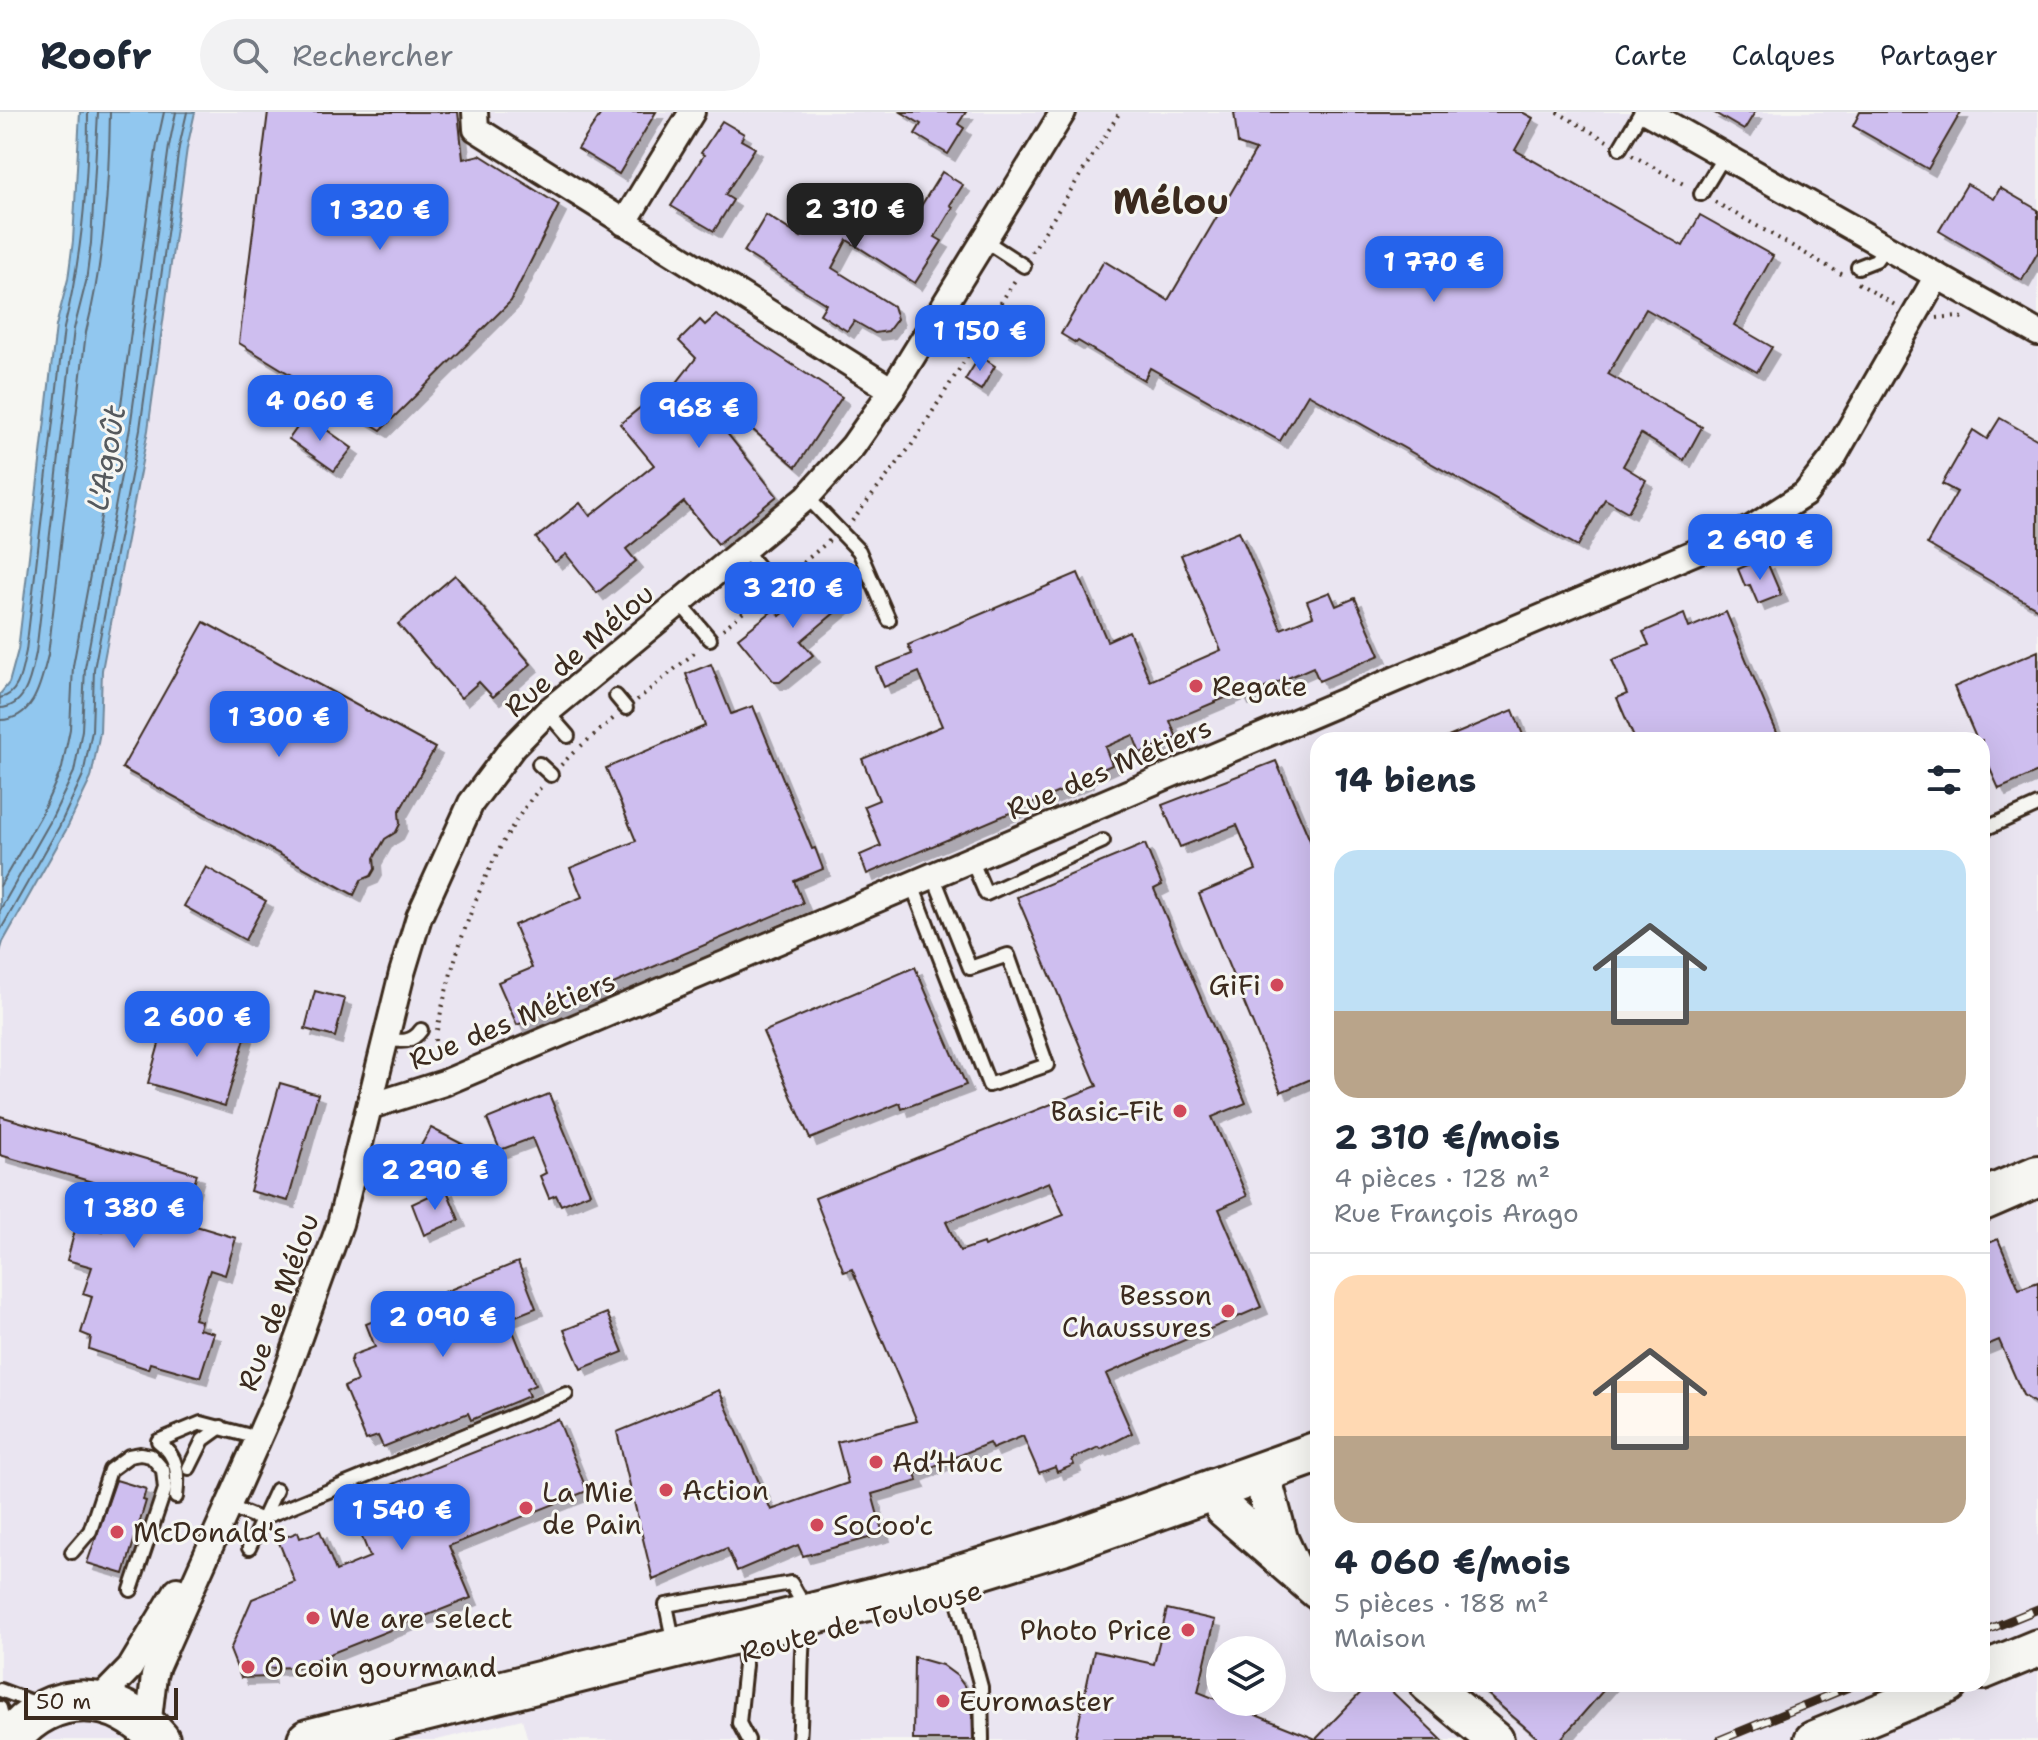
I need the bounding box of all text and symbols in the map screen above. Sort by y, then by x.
search box [200,19,760,91]
text: Roofr [40,30,152,81]
icon: search [228,33,272,77]
text: Rechercher [292,35,454,76]
text: Carte [1614,36,1687,74]
text: Calques [1731,36,1836,74]
text: Partager [1880,36,1998,74]
district label: Mélou [1113,177,1229,226]
pin: 2 310 € [781,183,929,251]
pin: 1 320 € [306,184,454,252]
text: 2 310 € [805,191,905,226]
text: 1 320 € [329,192,431,227]
pin: 1 770 € [1360,236,1508,304]
text: 1 770 € [1383,244,1485,279]
pin: 1 150 € [906,305,1054,373]
text: 1 150 € [933,313,1027,348]
pin: 4 060 € [246,375,394,443]
pin: 968 € [643,382,755,450]
text: 4 060 € [266,383,374,418]
text: 968 € [658,390,740,425]
water label: L'Agoût [77,401,136,514]
pin: 2 690 € [1686,514,1834,582]
text: 2 690 € [1706,522,1814,557]
pin: 3 210 € [719,562,867,630]
text: 3 210 € [743,570,843,605]
street label: Rue de Mélou [496,575,662,725]
place label: Regate [1212,667,1308,705]
marker: Regate [1187,677,1205,695]
pin: 1 300 € [205,691,353,759]
text: 1 300 € [228,699,330,734]
street label: Rue des Métiers [1001,708,1217,828]
text: 14 biens [1334,757,1477,803]
icon: filters [1922,758,1966,802]
icon: home [1578,902,1722,1046]
street label: Rue des Métiers [403,961,621,1079]
place label: GiFi [1209,966,1261,1004]
marker: GiFi [1268,976,1286,994]
pin: 2 600 € [123,991,271,1059]
text: 2 600 € [143,999,251,1034]
place label: Basic-Fit [1051,1092,1164,1130]
marker: Basic-Fit [1171,1102,1189,1120]
text: 2 310 €/mois [1334,1114,1560,1160]
pin: 2 290 € [361,1144,509,1212]
text: 2 290 € [381,1152,489,1187]
text: 4 pièces · 128 m² [1334,1160,1550,1195]
pin: 1 380 € [60,1182,208,1250]
text: 1 380 € [83,1190,185,1225]
text: Rue François Arago [1334,1195,1579,1230]
street label: Rue de Mélou [228,1208,328,1396]
place label: Besson Chaussures [1062,1276,1212,1346]
pin: 2 090 € [369,1291,517,1359]
text: 2 090 € [389,1299,497,1334]
marker: Besson Chaussures [1219,1302,1237,1320]
icon: home [1578,1327,1722,1471]
place label: Ad’Hauc [892,1443,1003,1481]
marker: Ad’Hauc [867,1453,885,1471]
place label: Action [682,1471,769,1509]
place label: La Mie de Pain [542,1473,642,1543]
marker: Action [657,1481,675,1499]
pin: 1 540 € [328,1484,476,1552]
text: 1 540 € [352,1492,452,1527]
marker: La Mie de Pain [517,1499,535,1517]
place label: SoCoo'c [833,1506,933,1544]
place label: McDonald's [133,1513,287,1551]
marker: SoCoo'c [808,1516,826,1534]
marker: McDonald's [108,1523,126,1541]
text: 4 060 €/mois [1334,1539,1571,1585]
street label: Route de Toulouse [736,1570,986,1672]
text: 5 pièces · 188 m² [1334,1585,1549,1620]
place label: We are select [329,1599,513,1637]
marker: We are select [304,1609,322,1627]
place label: Photo Price [1020,1611,1172,1649]
text: Maison [1334,1620,1426,1655]
marker: Photo Price [1179,1621,1197,1639]
map controls [1206,1636,1286,1716]
button: layers [1206,1636,1286,1716]
place label: O coin gourmand [264,1648,497,1686]
marker: O coin gourmand [239,1658,257,1676]
place label: Euromaster [959,1682,1115,1720]
scale bar [24,1684,178,1720]
text: 50 m [36,1687,91,1716]
marker: Euromaster [934,1692,952,1710]

